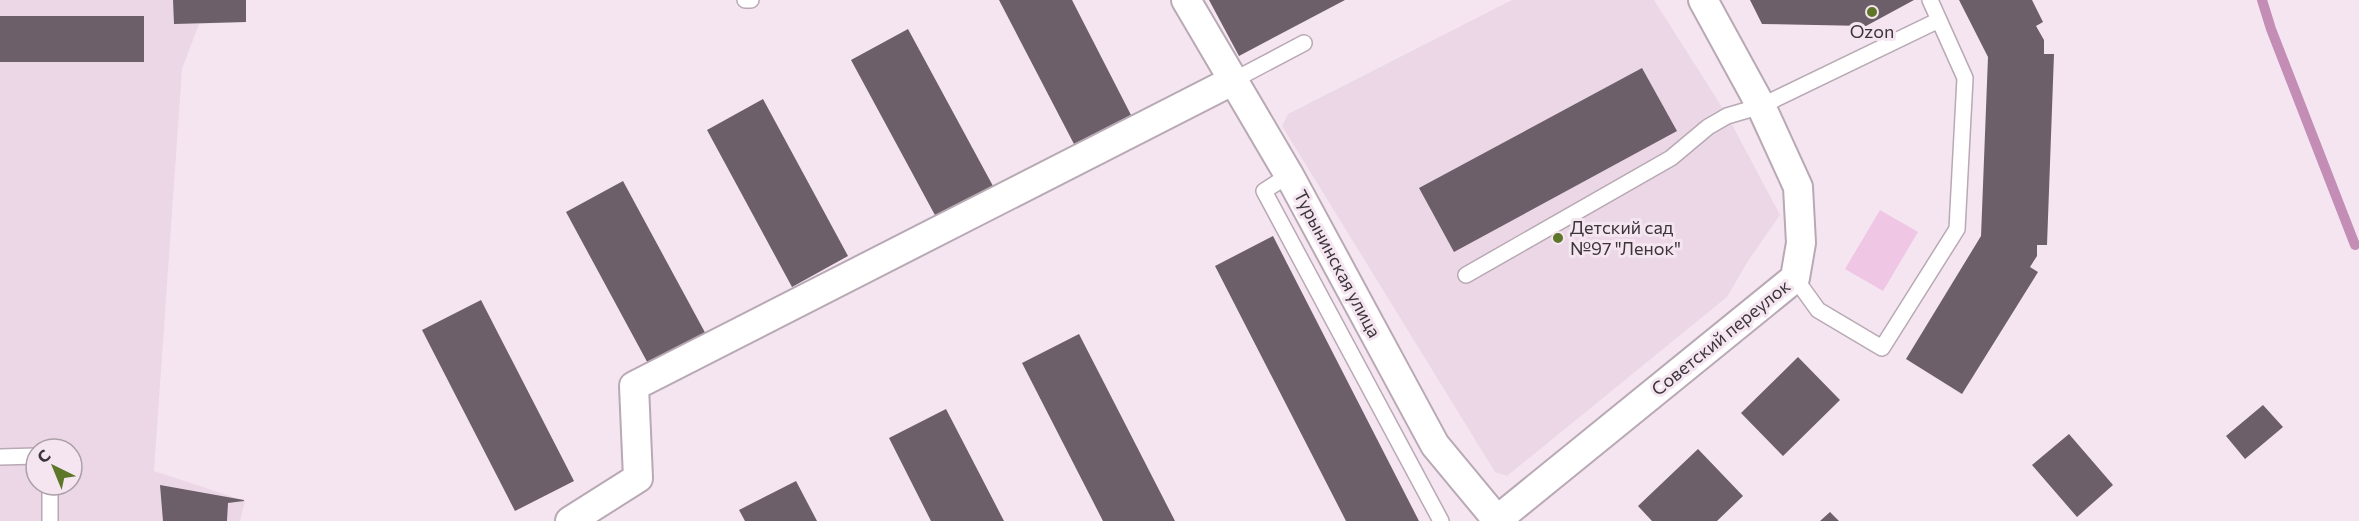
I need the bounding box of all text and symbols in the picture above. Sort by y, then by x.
marker: Ozon [1865,5,1879,19]
place label: Ozon [1850,20,1894,42]
street label: Турынинская улица [1290,186,1386,341]
place label: Детский сад №97 "Ленок" [1570,216,1681,259]
marker: Детский сад №97 "Ленок" [1551,231,1565,245]
street label: Советский переулок [1647,274,1794,400]
north arrow [24,437,84,497]
text: С [33,445,54,466]

